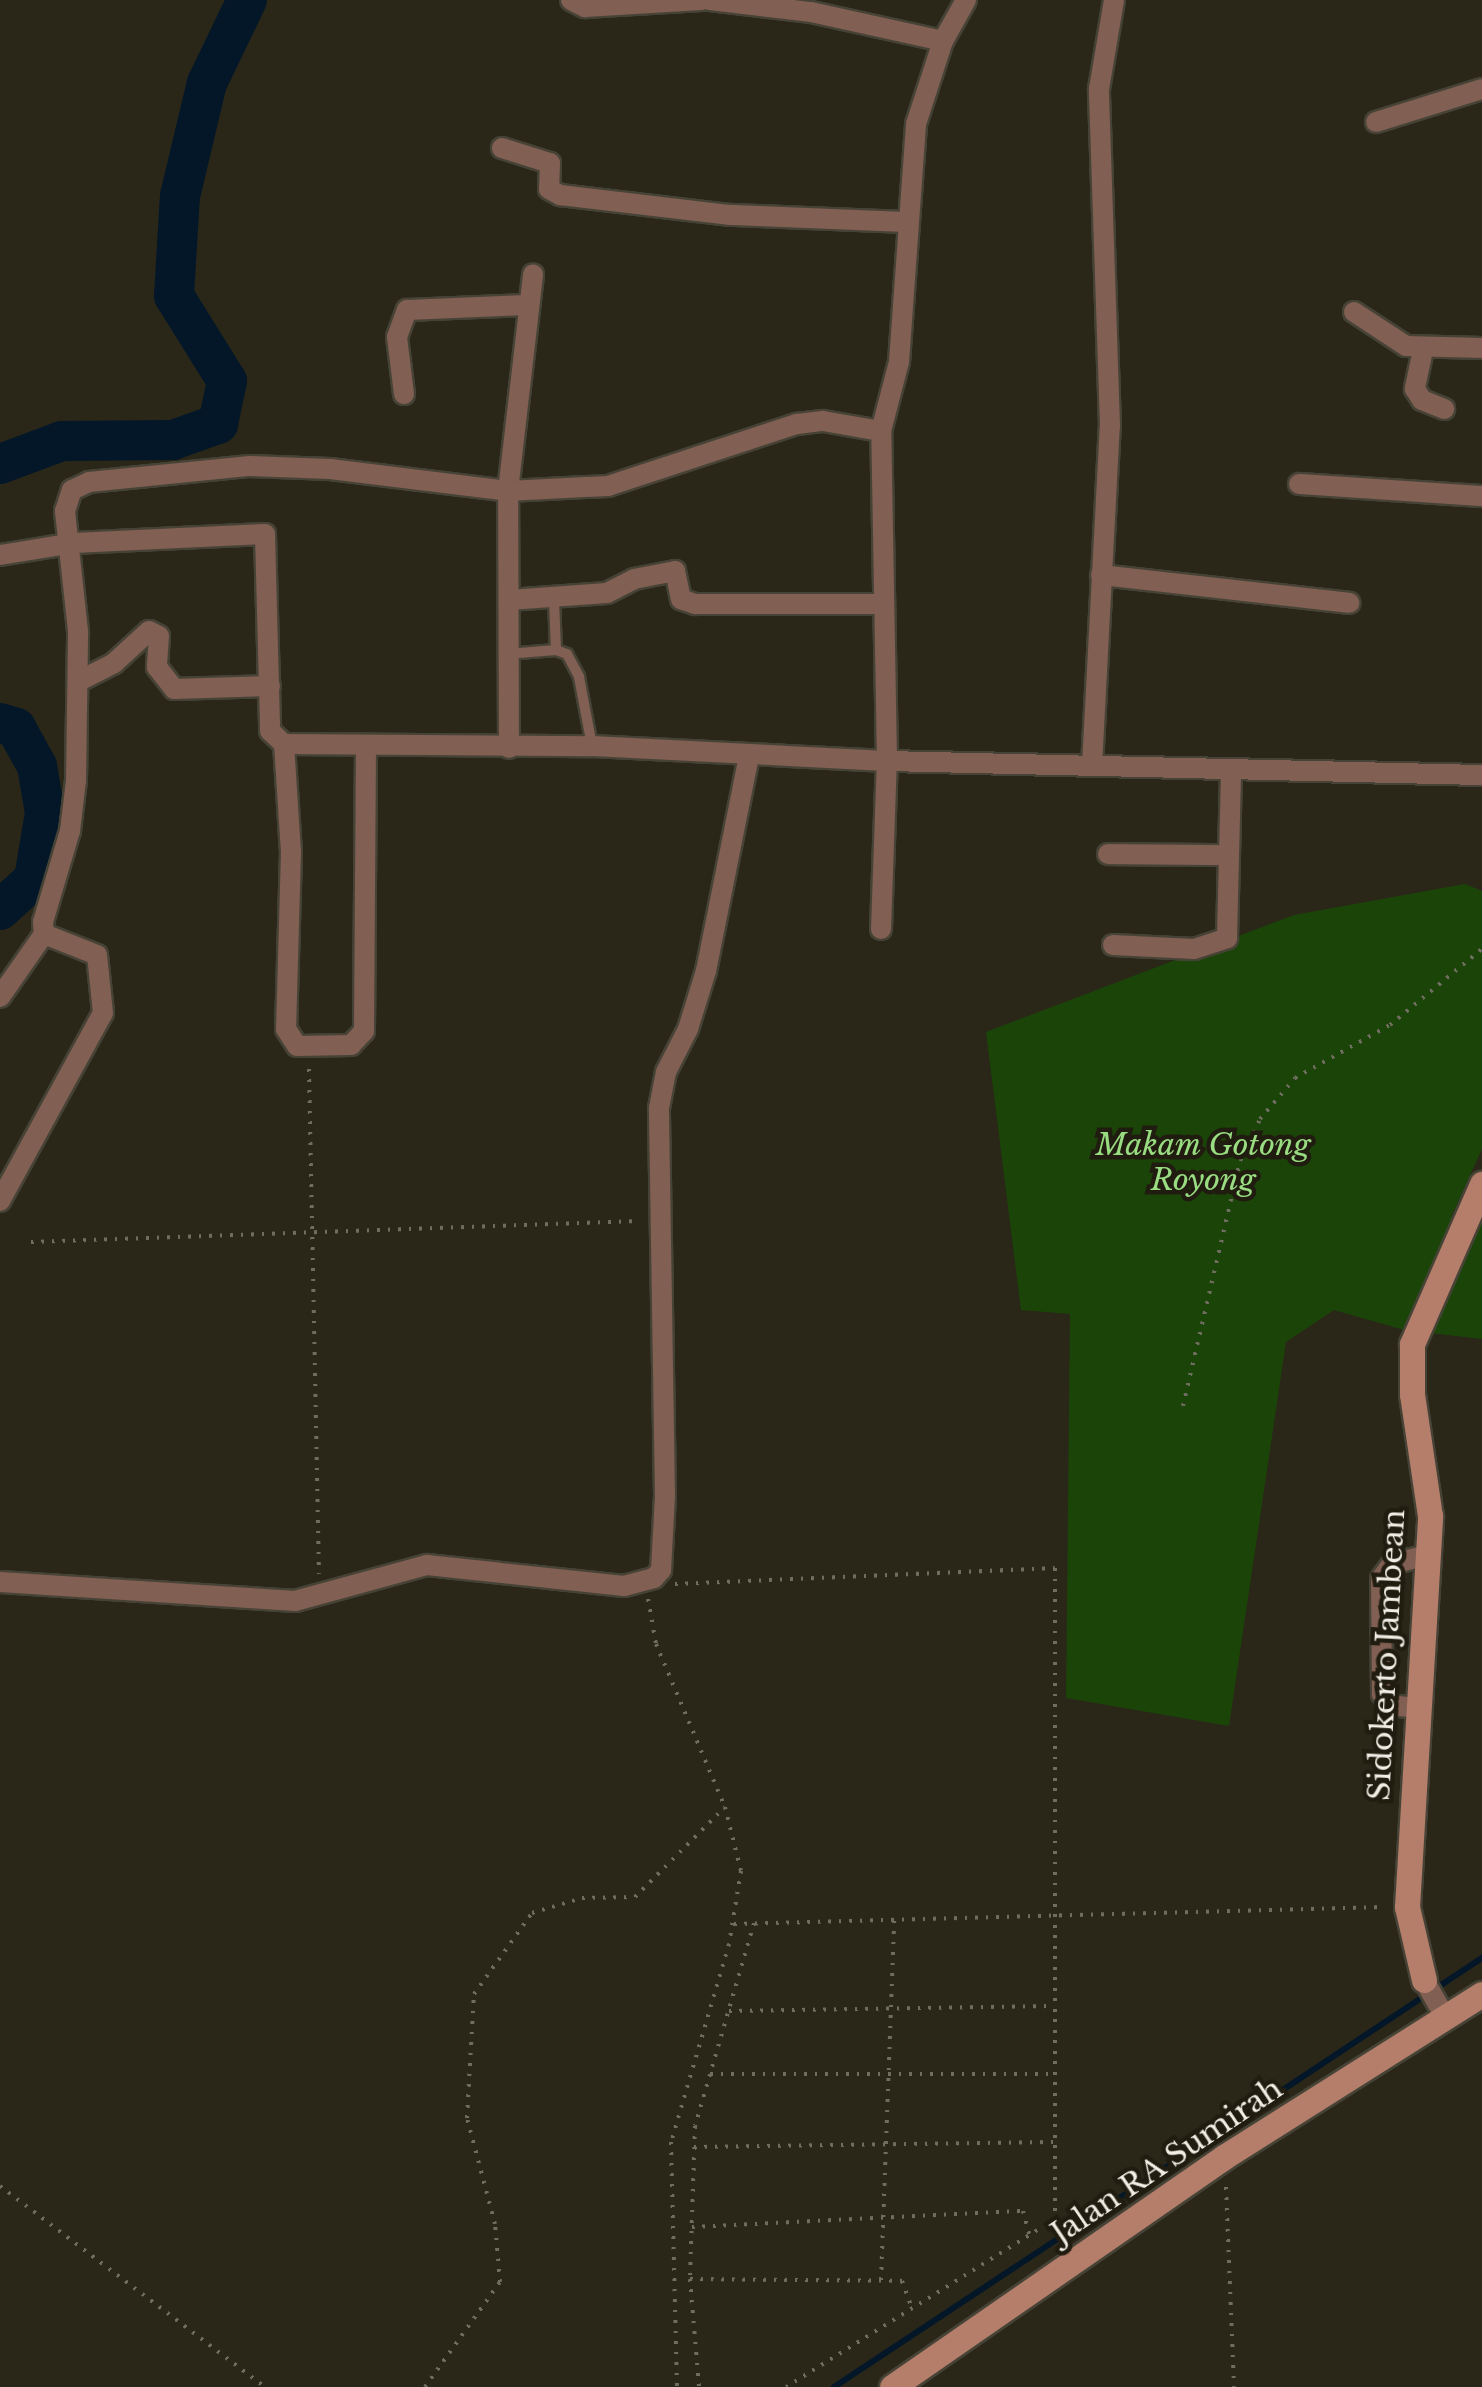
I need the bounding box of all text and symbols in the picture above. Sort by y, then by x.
park label: Makam Gotong Royong [1095,1127,1311,1198]
street label: Sidokerto Jambean [1361,1508,1413,1802]
street label: Jalan RA Sumirah [1044,2070,1290,2252]

